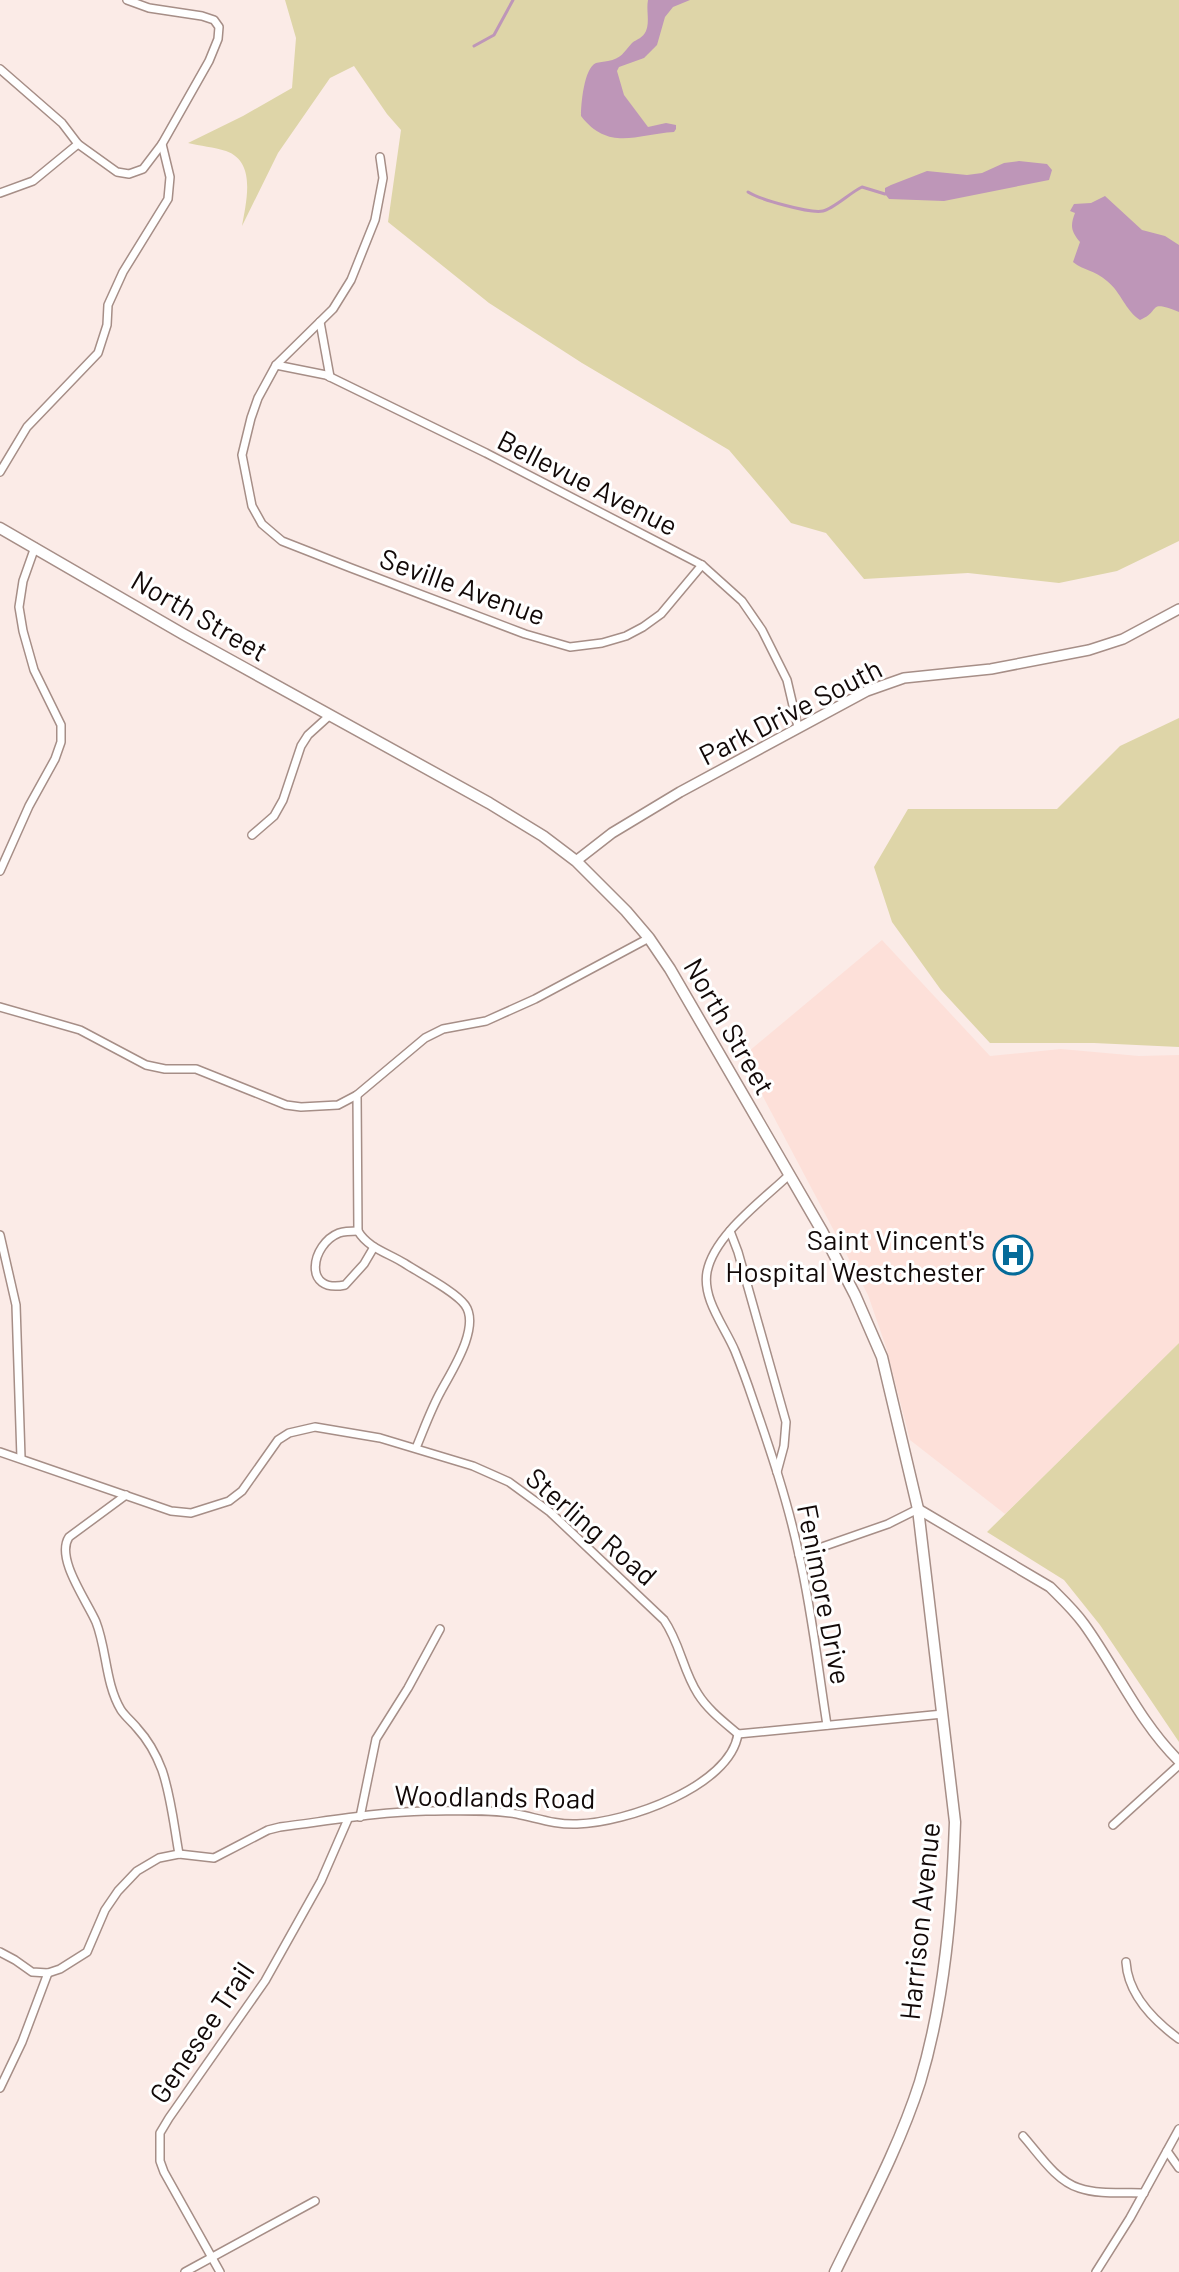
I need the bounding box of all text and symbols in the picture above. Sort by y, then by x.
street label: Bellevue Avenue [492,422,684,542]
street label: Seville Avenue [376,540,550,632]
street label: North Street [126,562,274,668]
street label: Park Drive South [693,650,887,772]
street label: North Street [677,952,783,1100]
place label: Saint Vincent's Hospital Westchester [725,1222,985,1288]
hospital icon: Saint Vincent's Hospital Westchester [992,1234,1034,1276]
street label: Sterling Road [520,1460,664,1592]
street label: Fenimore Drive [791,1501,859,1687]
street label: Woodlands Road [394,1777,596,1815]
street label: Harrison Avenue [892,1820,946,2022]
street label: Genesee Trail [141,1955,261,2109]

